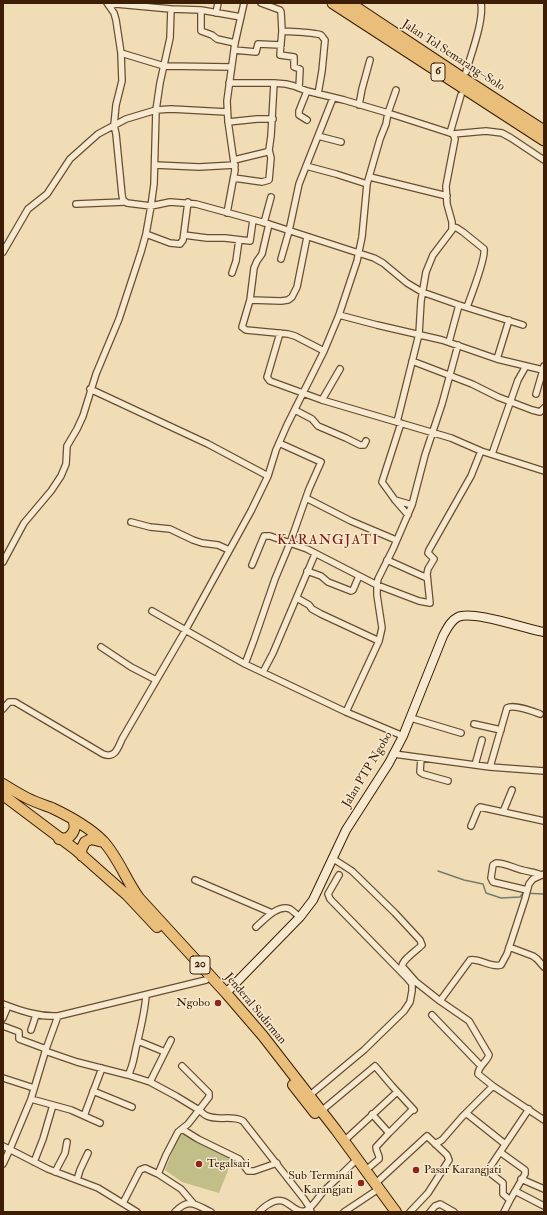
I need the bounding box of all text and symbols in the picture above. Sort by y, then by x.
street label: Jalan Tol Semarang–Solo [399,17,507,95]
road number: 6 [431,63,445,81]
district label: KARANGJATI [277,533,379,549]
street label: Jalan PTP Ngobo [340,730,396,810]
road number: 20 [190,956,210,974]
street label: Jenderal Sudirman [221,970,289,1048]
place label: Ngobo [176,996,210,1010]
marker: Ngobo [213,998,223,1008]
place label: Tegalsari [207,1157,250,1171]
marker: Tegalsari [194,1159,204,1169]
place label: Pasar Karangjati [424,1163,501,1177]
marker: Pasar Karangjati [411,1165,421,1175]
place label: Sub Terminal Karangjati [288,1169,353,1197]
marker: Sub Terminal Karangjati [356,1178,366,1188]

